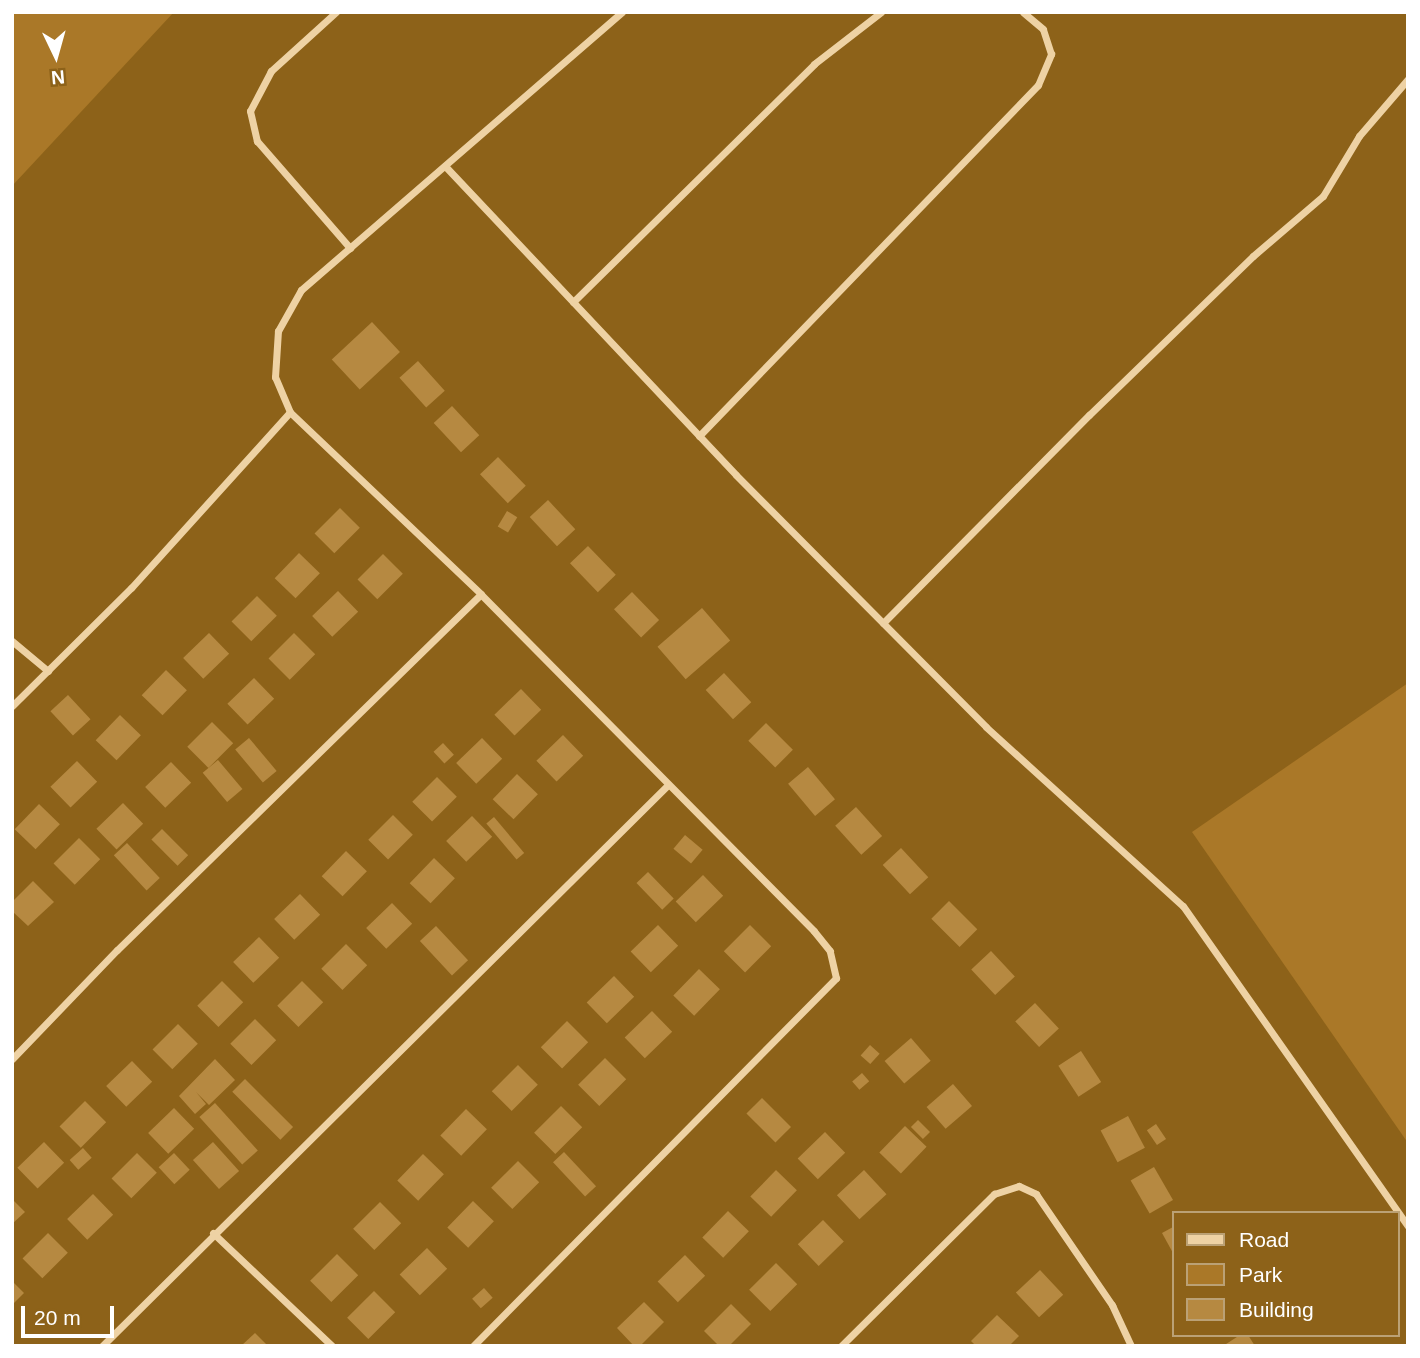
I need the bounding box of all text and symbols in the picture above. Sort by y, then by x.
north arrow [21,21,91,91]
text: N [50,66,66,88]
legend [1172,1211,1399,1337]
text: Road [1239,1228,1289,1251]
text: Park [1239,1263,1282,1286]
scale bar [24,1292,117,1336]
text: Building [1239,1298,1314,1321]
text: 20 m [34,1306,81,1329]

